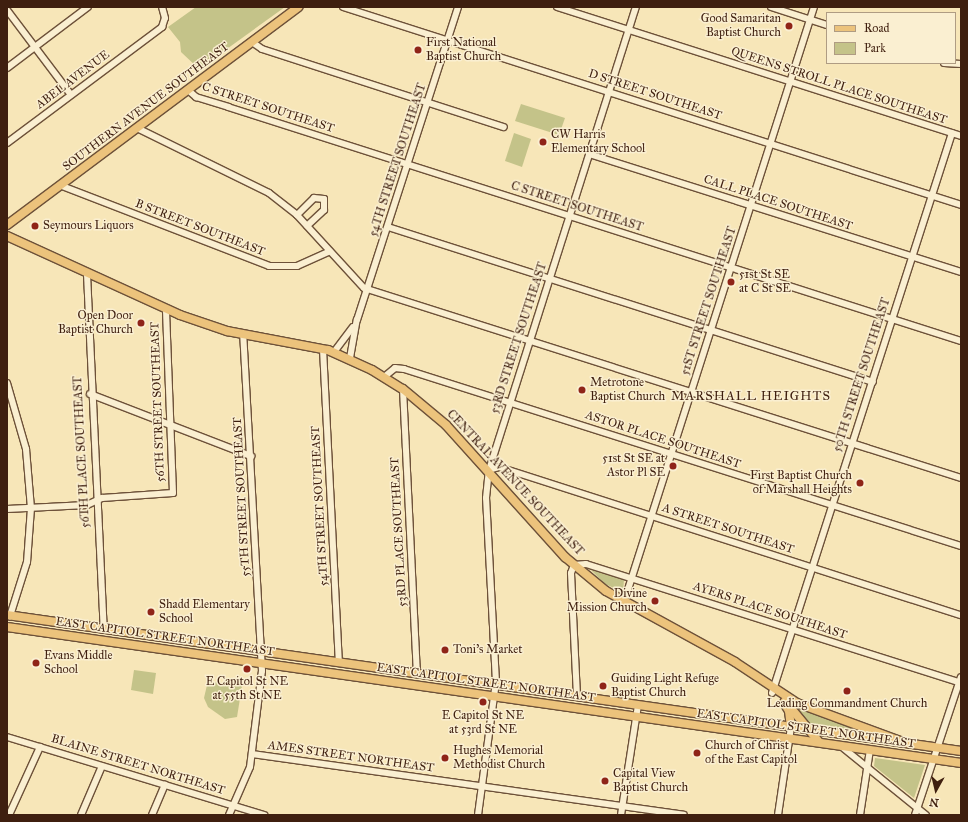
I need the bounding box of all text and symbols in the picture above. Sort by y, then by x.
place label: Good Samaritan Baptist Church [701,12,781,40]
legend [826,12,956,64]
marker: Good Samaritan Baptist Church [784,21,794,31]
text: Road [864,21,890,35]
place label: First National Baptist Church [426,36,501,64]
street label: SOUTHERN AVENUE SOUTHEAST [60,40,232,174]
text: Park [864,41,886,55]
street label: QUEENS STROLL PLACE SOUTHEAST [729,44,949,128]
marker: First National Baptist Church [413,45,423,55]
street label: ABEL AVENUE [33,48,113,112]
street label: D STREET SOUTHEAST [586,67,724,123]
street label: C STREET SOUTHEAST [200,80,336,136]
street label: 54TH STREET SOUTHEAST [366,81,430,239]
place label: CW Harris Elementary School [551,128,645,156]
marker: CW Harris Elementary School [538,137,548,147]
street label: CALL PLACE SOUTHEAST [702,172,854,234]
street label: C STREET SOUTHEAST [509,179,645,235]
street label: B STREET SOUTHEAST [133,197,267,259]
place label: Seymours Liquors [43,219,134,233]
marker: Seymours Liquors [30,221,40,231]
street label: 51ST STREET SOUTHEAST [678,225,740,377]
street label: 53RD STREET SOUTHEAST [488,261,550,415]
place label: 51st St SE at C St SE [739,268,791,296]
marker: 51st St SE at C St SE [726,277,736,287]
street label: 50TH STREET SOUTHEAST [830,296,894,454]
place label: Open Door Baptist Church [58,309,133,337]
marker: Open Door Baptist Church [136,318,146,328]
street label: 56TH STREET SOUTHEAST [148,322,168,482]
street label: 56TH PLACE SOUTHEAST [71,376,93,528]
place label: Metrotone Baptist Church [590,376,665,404]
marker: Metrotone Baptist Church [577,385,587,395]
district label: MARSHALL HEIGHTS [671,388,831,404]
street label: CENTRAL AVENUE SOUTHEAST [444,407,586,559]
street label: ASTOR PLACE SOUTHEAST [584,408,742,472]
street label: 55TH STREET SOUTHEAST [231,417,253,577]
street label: 54TH STREET SOUTHEAST [309,425,331,587]
place label: 51st St SE at Astor Pl SE [602,452,665,480]
street label: 53RD PLACE SOUTHEAST [388,457,410,607]
marker: 51st St SE at Astor Pl SE [668,461,678,471]
place label: First Baptist Church of Marshall Heights [750,469,852,497]
marker: First Baptist Church of Marshall Heights [855,478,865,488]
street label: A STREET SOUTHEAST [660,501,796,557]
street label: AYERS PLACE SOUTHEAST [691,579,849,643]
place label: Divine Mission Church [567,587,647,615]
marker: Divine Mission Church [650,596,660,606]
place label: Shadd Elementary School [159,598,250,626]
marker: Shadd Elementary School [146,607,156,617]
street label: EAST CAPITOL STREET NORTHEAST [55,615,275,659]
place label: Toni's Market [453,643,523,657]
marker: Toni's Market [440,645,450,655]
place label: Evans Middle School [44,649,112,677]
marker: Evans Middle School [31,658,41,668]
street label: EAST CAPITOL STREET NORTHEAST [376,661,596,705]
marker: E Capitol St NE at 55th St NE [242,664,252,674]
place label: Guiding Light Refuge Baptist Church [611,672,719,700]
place label: E Capitol St NE at 55th St NE [206,675,288,703]
marker: Guiding Light Refuge Baptist Church [598,681,608,691]
marker: Leading Commandment Church [842,686,852,696]
marker: E Capitol St NE at 53rd St NE [478,697,488,707]
place label: Leading Commandment Church [767,697,927,711]
street label: EAST CAPITOL STREET NORTHEAST [696,707,916,751]
place label: E Capitol St NE at 53rd St NE [442,709,524,737]
street label: BLAINE STREET NORTHEAST [49,732,227,798]
street label: AMES STREET NORTHEAST [267,738,435,776]
place label: Church of Christ of the East Capitol [705,739,797,767]
place label: Hughes Memorial Methodist Church [453,744,545,772]
marker: Church of Christ of the East Capitol [692,748,702,758]
marker: Hughes Memorial Methodist Church [440,753,450,763]
place label: Capital View Baptist Church [613,767,688,795]
north arrow [916,770,956,810]
marker: Capital View Baptist Church [600,776,610,786]
text: N [929,795,940,809]

